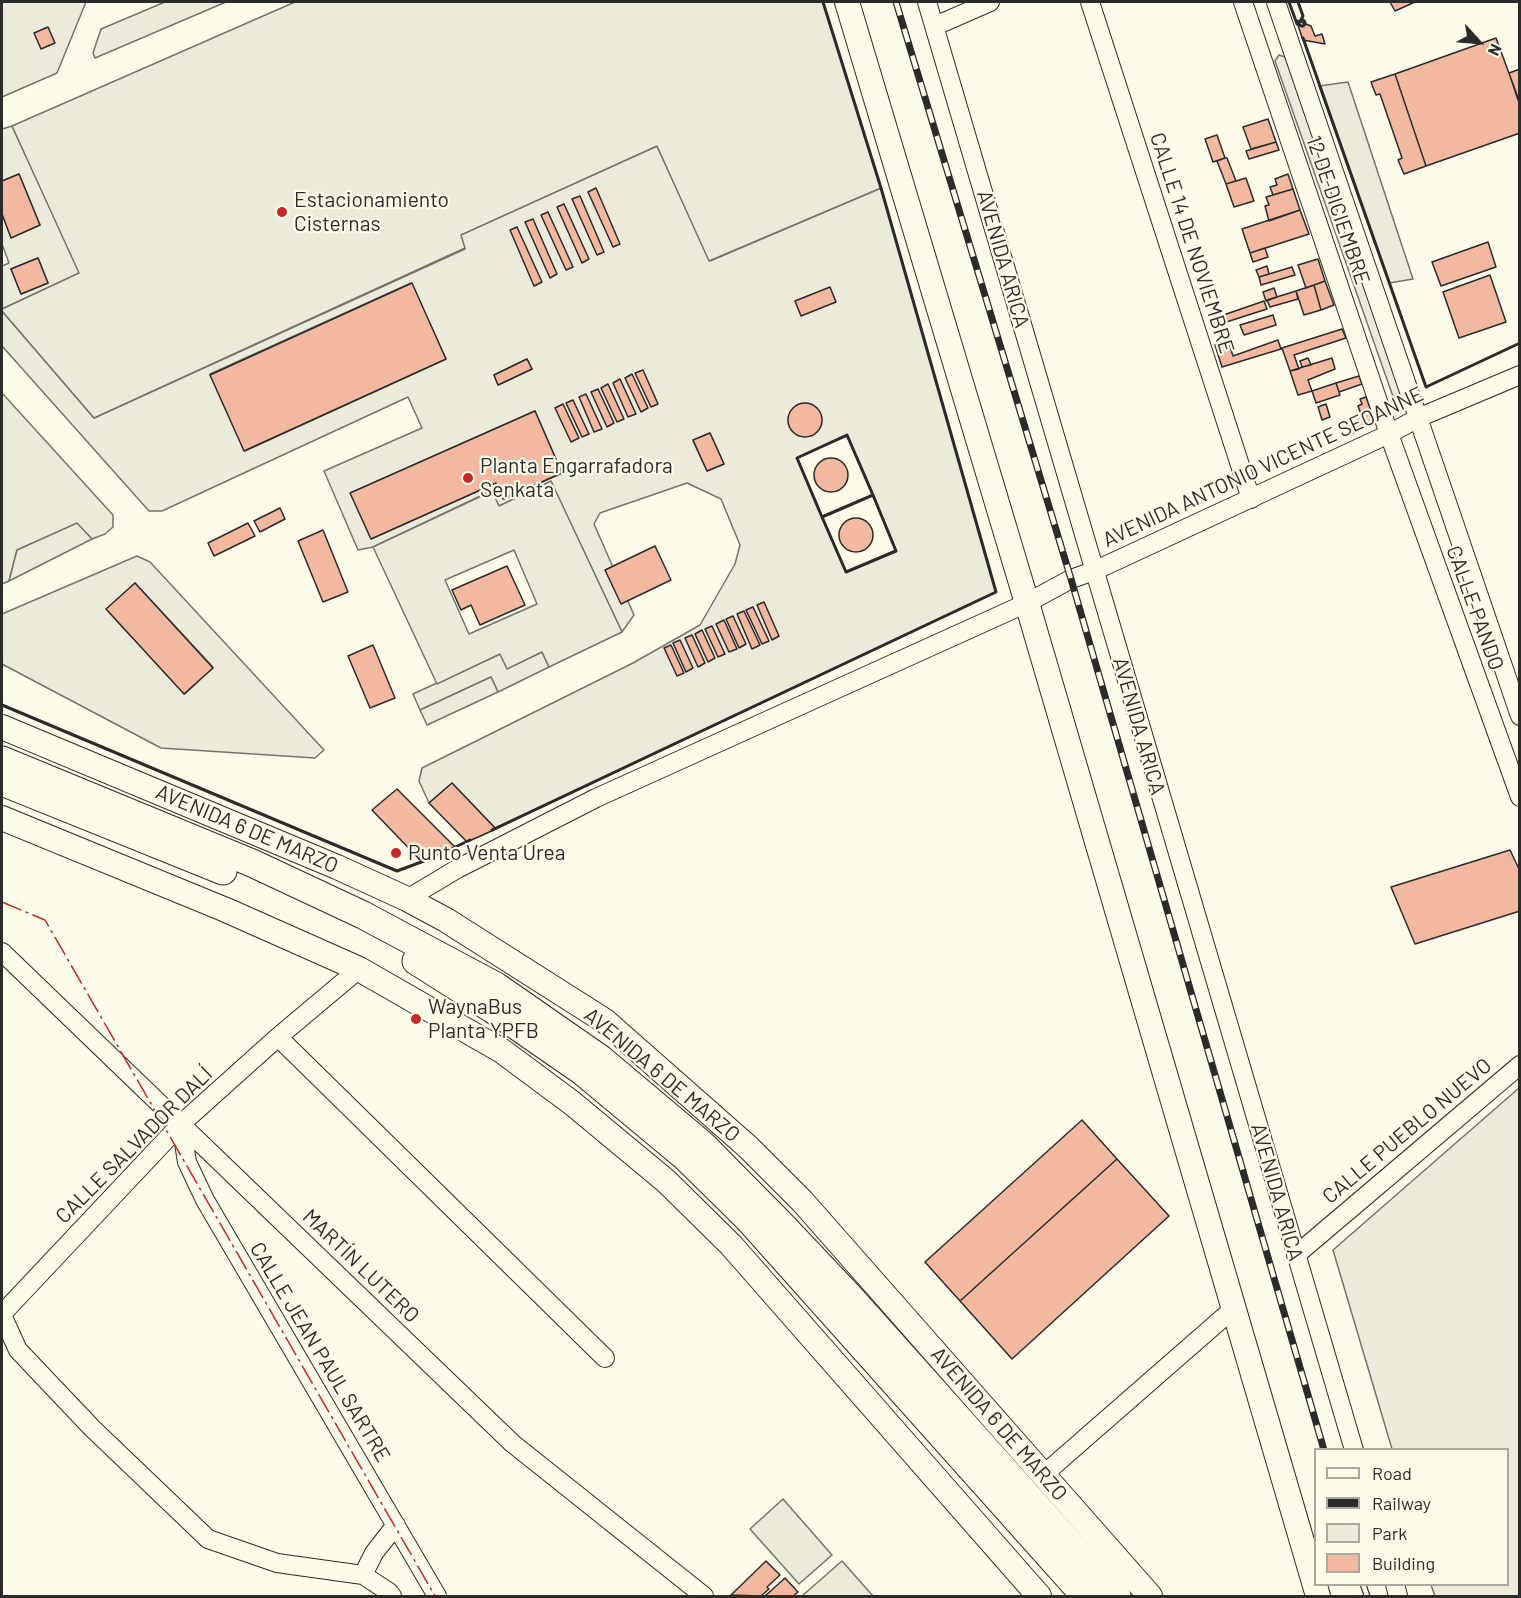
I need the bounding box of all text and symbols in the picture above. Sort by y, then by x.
north arrow [1449,12,1509,72]
text: N [1485,41,1507,59]
street label: CALLE 14 DE NOVIEMBRE [1144,129,1240,357]
street label: 12 DE DICIEMBRE [1301,132,1375,288]
place label: Estacionamiento Cisternas [294,187,449,237]
street label: AVENIDA ARICA [971,187,1035,331]
marker: Estacionamiento Cisternas [275,205,289,219]
street label: AVENIDA ANTONIO VICENTE SEOANNE [1099,381,1427,553]
place label: Planta Engarrafadora Senkata [480,453,673,503]
marker: Planta Engarrafadora Senkata [461,471,475,485]
street label: CALLE PANDO [1441,542,1509,674]
street label: AVENIDA ARICA [1107,654,1171,798]
street label: AVENIDA 6 DE MARZO [152,779,342,879]
place label: Punto Venta Urea [408,840,565,866]
marker: Punto Venta Urea [389,846,403,860]
place label: WaynaBus Planta YPFB [428,994,539,1044]
street label: AVENIDA 6 DE MARZO [579,1002,745,1148]
marker: WaynaBus Planta YPFB [409,1012,423,1026]
street label: CALLE PUEBLO NUEVO [1317,1053,1497,1209]
street label: CALLE SALVADOR DALÍ [50,1061,218,1229]
street label: AVENIDA ARICA [1245,1120,1309,1264]
street label: MARTÍN LUTERO [297,1204,425,1328]
street label: CALLE JEAN PAUL SARTRE [244,1238,396,1466]
street label: AVENIDA 6 DE MARZO [925,1342,1073,1506]
legend [1314,1448,1509,1586]
text: Road [1372,1462,1412,1484]
text: Railway [1372,1492,1431,1514]
text: Park [1372,1522,1407,1544]
text: Building [1372,1552,1435,1574]

